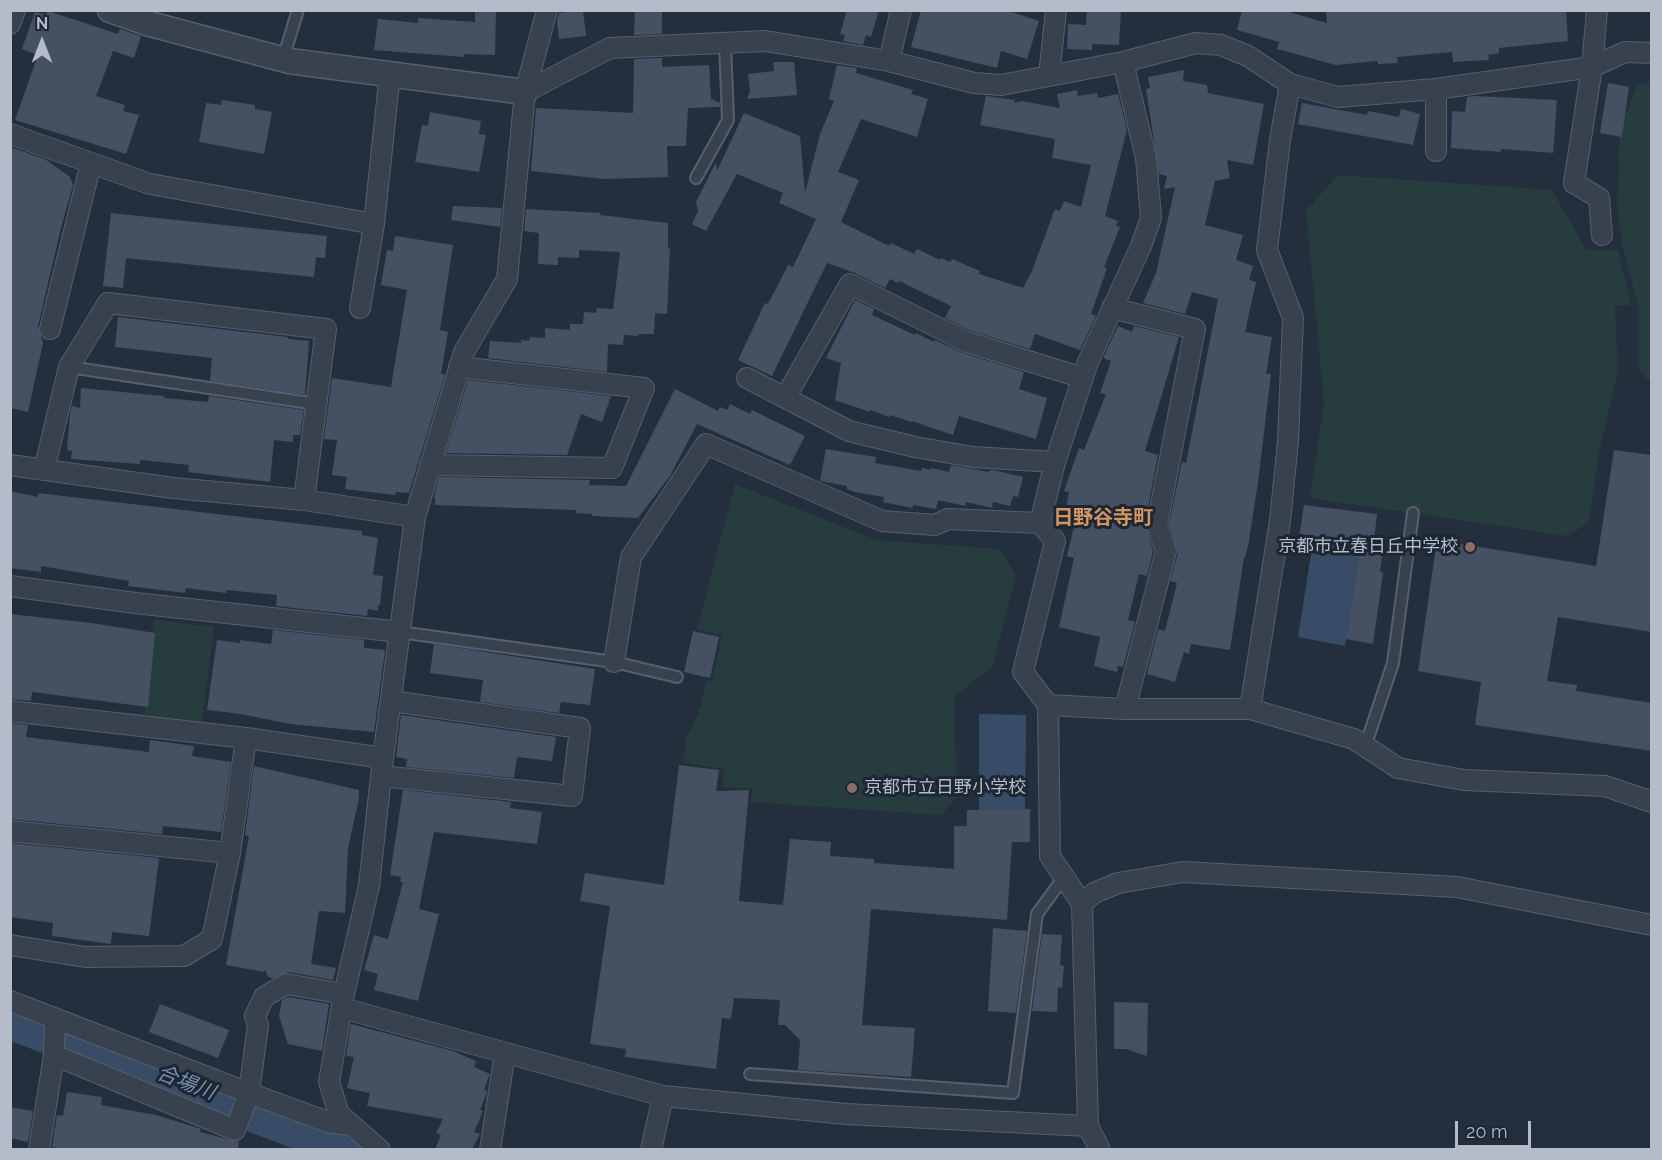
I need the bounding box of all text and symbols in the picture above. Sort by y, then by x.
north arrow [12,12,72,72]
text: N [36,14,48,33]
district label: 日野谷寺町 [1053,506,1153,530]
place label: 京都市立春日丘中学校 [1278,536,1458,558]
marker: 京都市立春日丘中学校 [1463,540,1477,554]
place label: 京都市立日野小学校 [864,777,1026,799]
marker: 京都市立日野小学校 [845,781,859,795]
water label: 合場川 [154,1061,218,1105]
scale bar [1458,1109,1534,1147]
text: 20 m [1466,1121,1508,1142]

